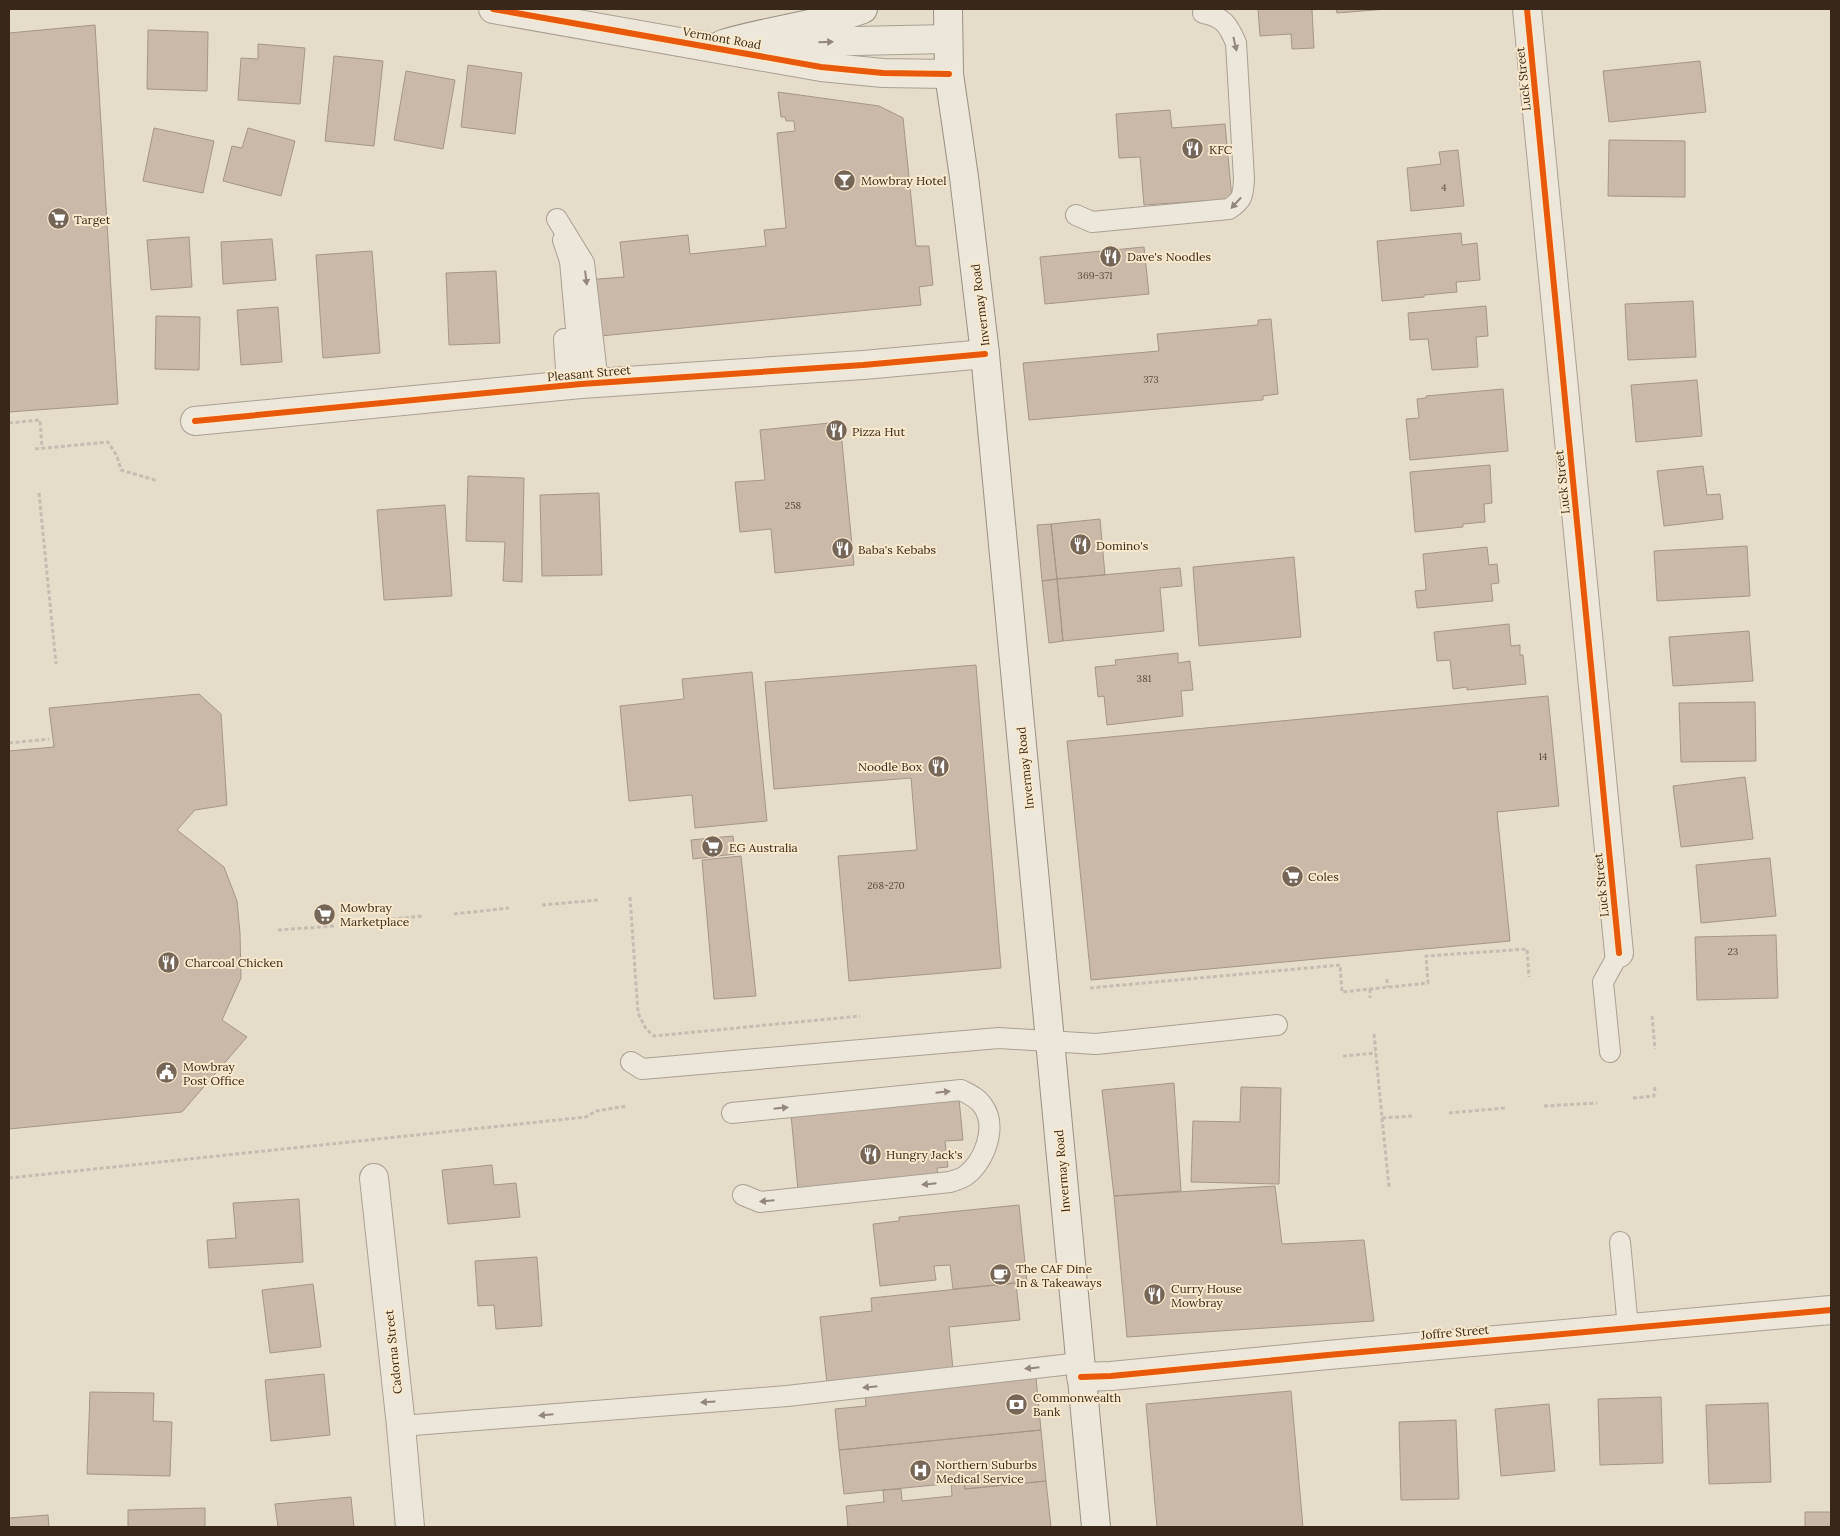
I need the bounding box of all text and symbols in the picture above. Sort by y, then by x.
street label: Vermont Road [680,24,763,52]
one-way arrow [1231,36,1239,51]
one-way arrow [818,37,834,45]
street label: Luck Street [1512,46,1534,112]
restaurant icon: KFC [1181,137,1205,161]
place label: KFC [1209,142,1233,157]
bar icon: Mowbray Hotel [833,168,857,192]
place label: Mowbray Hotel [861,173,947,188]
house number: 4 [1441,181,1447,194]
one-way arrow [1230,196,1242,208]
supermarket icon: Target [46,207,70,231]
place label: Target [74,212,111,227]
restaurant icon: Dave's Noodles [1099,244,1123,268]
place label: Dave's Noodles [1127,249,1212,264]
street label: Invermay Road [968,263,992,347]
house number: 369-371 [1077,269,1113,282]
one-way arrow [582,270,590,286]
street label: Pleasant Street [547,362,632,384]
house number: 373 [1143,373,1159,386]
restaurant icon: Pizza Hut [824,419,848,443]
place label: Pizza Hut [852,424,905,439]
street label: Luck Street [1551,449,1573,515]
house number: 258 [785,499,802,512]
restaurant icon: Domino's [1068,533,1092,557]
restaurant icon: Baba's Kebabs [830,537,854,561]
place label: Domino's [1096,538,1149,553]
place label: Baba's Kebabs [858,542,937,557]
house number: 381 [1137,672,1152,685]
street label: Invermay Road [1013,726,1037,810]
house number: 14 [1538,750,1548,763]
restaurant icon: Noodle Box [926,754,950,778]
place label: Noodle Box [858,759,923,774]
supermarket icon: EG Australia [701,835,725,859]
place label: EG Australia [729,840,798,855]
street label: Luck Street [1590,852,1612,918]
supermarket icon: Coles [1280,864,1304,888]
place label: Coles [1308,869,1339,884]
house number: 268-270 [867,879,905,892]
place label: Mowbray Marketplace [340,900,410,929]
supermarket icon: Mowbray Marketplace [312,902,336,926]
house number: 23 [1728,945,1739,958]
restaurant icon: Charcoal Chicken [157,950,181,974]
place label: Charcoal Chicken [185,955,283,970]
place label: Mowbray Post Office [183,1059,245,1088]
public building icon: Mowbray Post Office [155,1061,179,1085]
one-way arrow [935,1088,951,1096]
one-way arrow [773,1104,789,1112]
street label: Invermay Road [1051,1129,1073,1213]
restaurant icon: Hungry Jack's [858,1142,882,1166]
place label: Hungry Jack's [886,1147,963,1162]
one-way arrow [921,1180,937,1188]
one-way arrow [759,1197,775,1205]
place label: The CAF Dine In & Takeaways [1016,1261,1102,1290]
cafe icon: The CAF Dine In & Takeaways [988,1263,1012,1287]
place label: Curry House Mowbray [1171,1281,1242,1310]
restaurant icon: Curry House Mowbray [1143,1283,1167,1307]
street label: Cadorna Street [381,1309,405,1395]
street label: Joffre Street [1419,1322,1490,1343]
one-way arrow [1023,1365,1039,1373]
one-way arrow [862,1383,878,1391]
place label: Commonwealth Bank [1033,1390,1121,1419]
bank icon: Commonwealth Bank [1005,1392,1029,1416]
one-way arrow [700,1398,716,1406]
one-way arrow [538,1411,554,1419]
place label: Northern Suburbs Medical Service [936,1457,1037,1486]
hospital icon: Northern Suburbs Medical Service [908,1459,932,1483]

